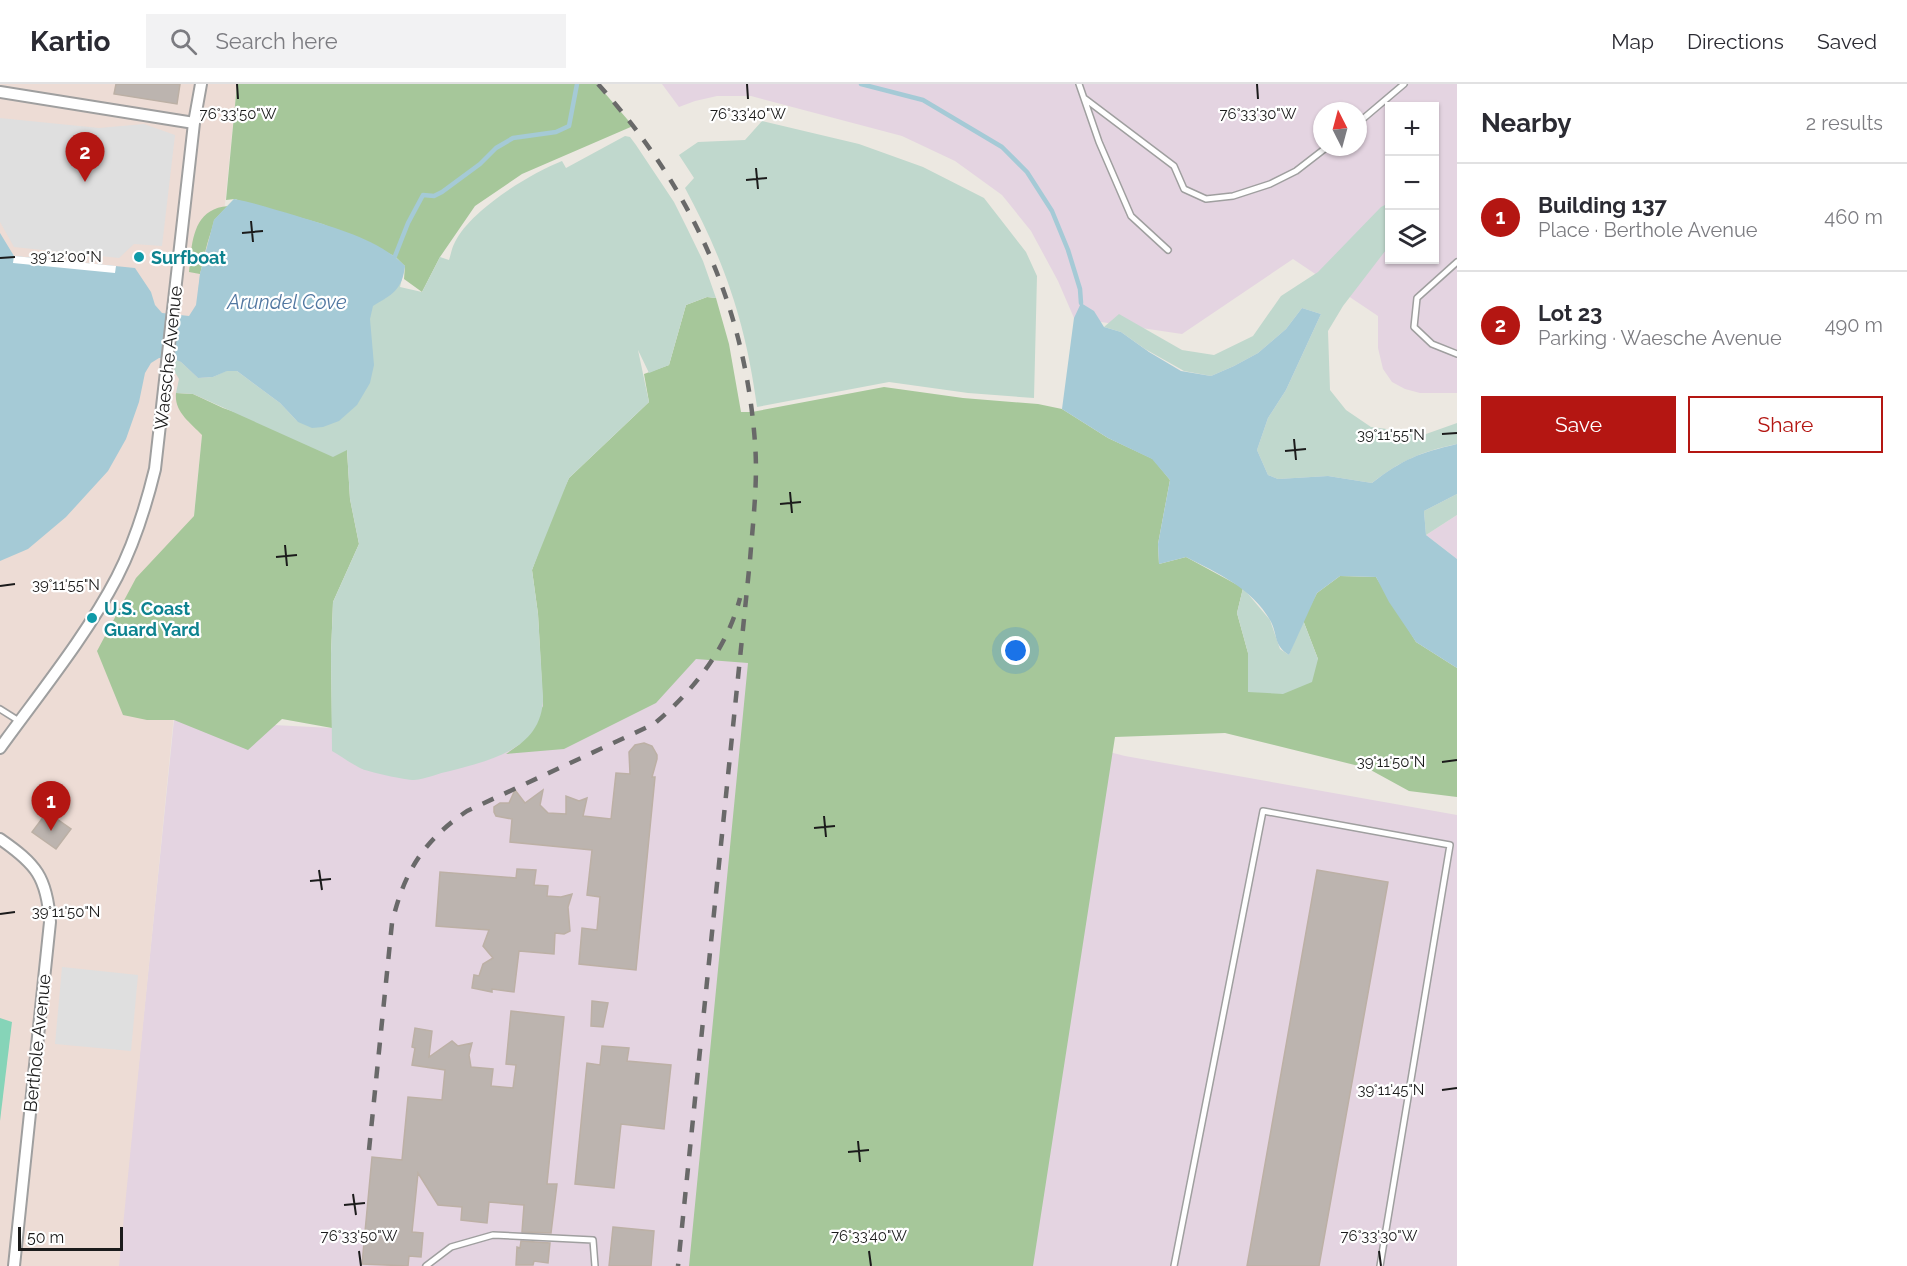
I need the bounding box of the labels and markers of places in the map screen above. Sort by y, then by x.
pin: 2 [66,132,104,182]
place label: Surfboat [151,247,226,268]
marker: Surfboat [132,250,146,264]
place label: U.S. Coast Guard Yard [104,598,200,640]
marker: U.S. Coast Guard Yard [85,611,99,625]
pin: 1 [32,782,70,831]

